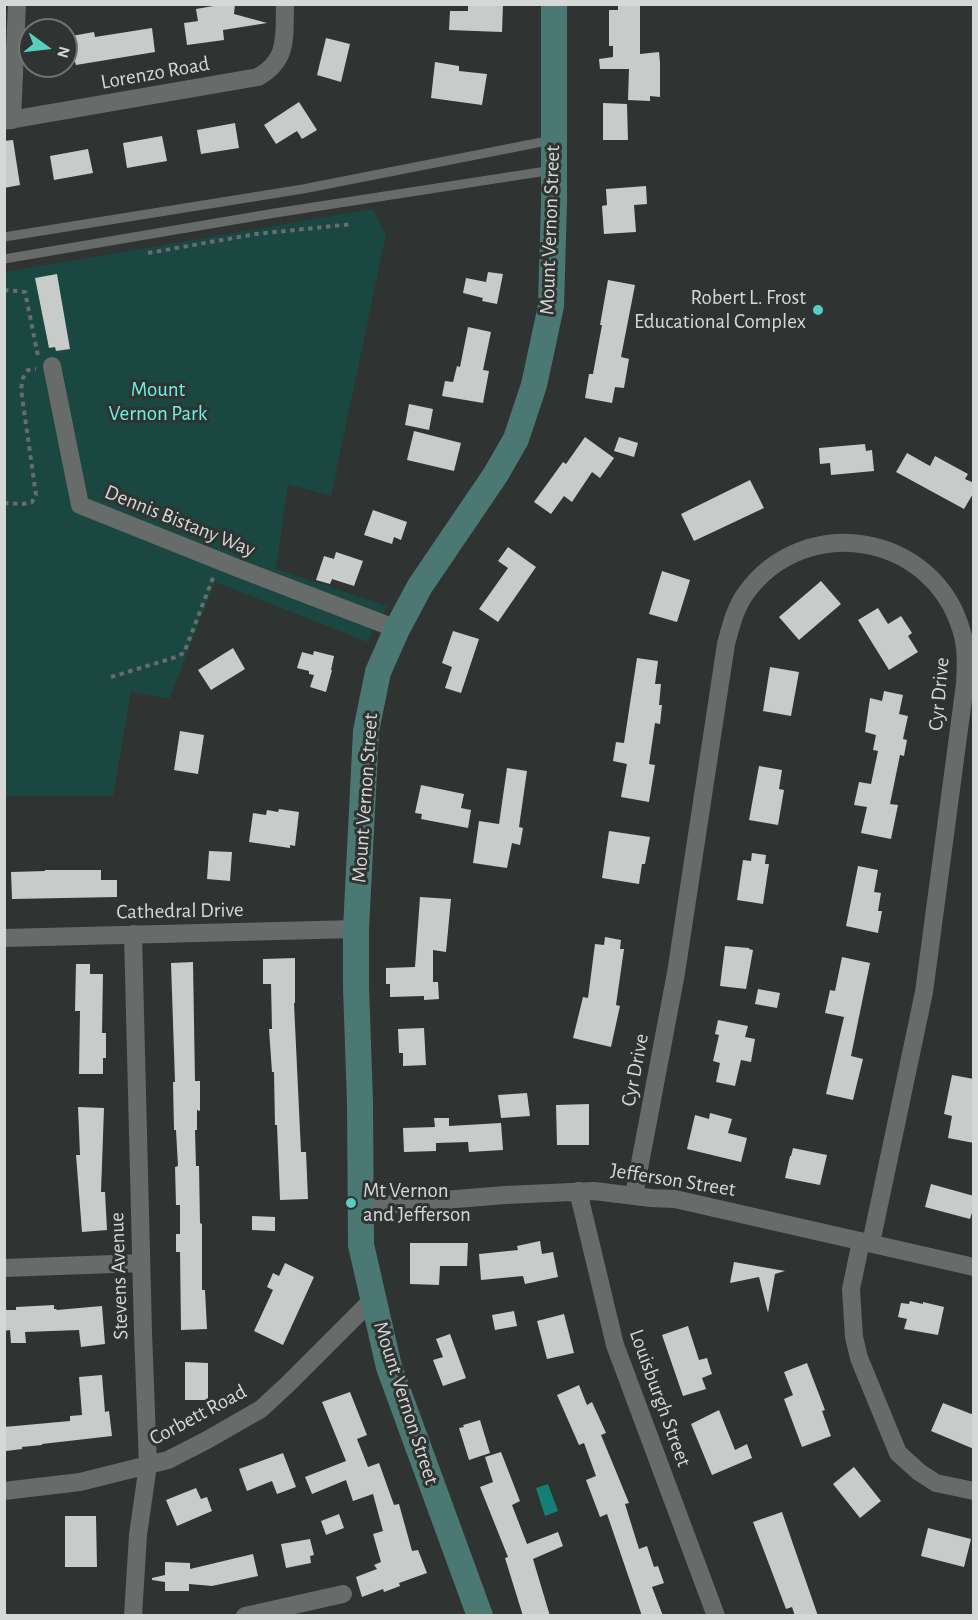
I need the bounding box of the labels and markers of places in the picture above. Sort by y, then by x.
place label: Robert L. Frost Educational Complex [634,285,806,335]
marker: Robert L. Frost Educational Complex [811,303,825,317]
place label: Mt Vernon and Jefferson [363,1178,471,1228]
marker: Mt Vernon and Jefferson [344,1196,358,1210]

